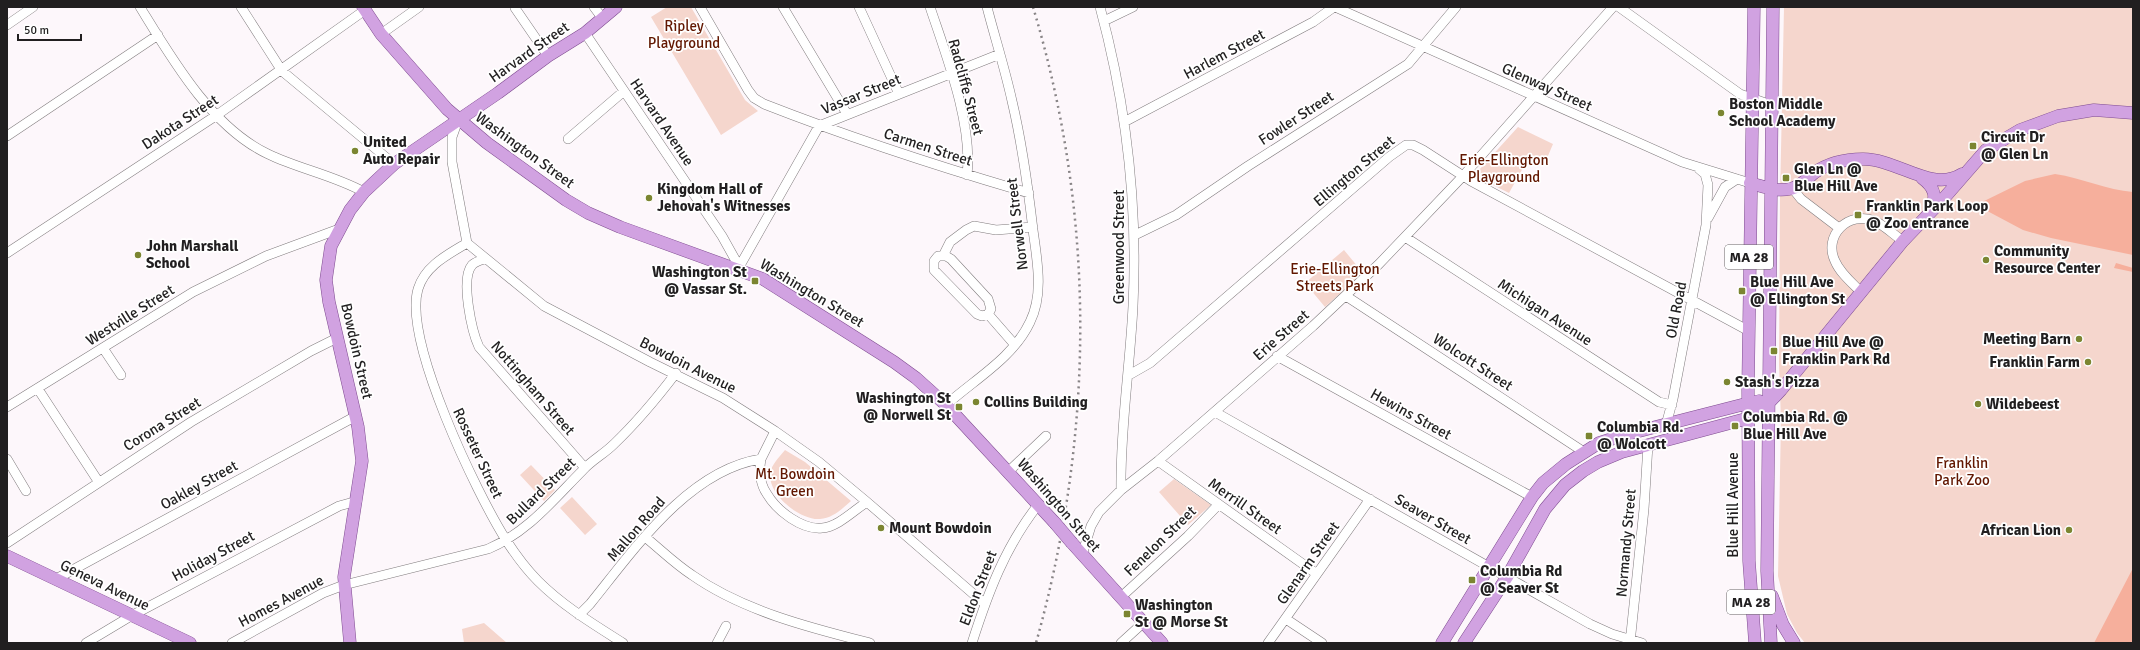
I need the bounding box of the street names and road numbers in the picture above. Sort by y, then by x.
street label: Harvard Street [485,18,573,86]
street label: Harlem Street [1180,25,1268,83]
street label: Radcliffe Street [944,37,988,137]
street label: Glenway Street [1499,59,1595,115]
street label: Vassar Street [819,70,903,118]
street label: Harvard Avenue [626,75,698,169]
street label: Fowler Street [1255,87,1337,149]
street label: Dakota Street [138,91,222,153]
street label: Washington Street [472,108,578,192]
street label: Carmen Street [881,124,975,170]
street label: Ellington Street [1310,132,1398,210]
street label: Norwell Street [1002,177,1032,271]
street label: Greenwood Street [1110,190,1128,304]
road number: MA 28 [1725,245,1773,269]
street label: Washington Street [757,255,867,331]
street label: Michigan Avenue [1494,275,1596,349]
street label: Old Road [1662,280,1690,340]
street label: Westville Street [83,281,177,349]
street label: Bowdoin Street [337,301,377,401]
street label: Erie Street [1249,306,1313,364]
street label: Wolcott Street [1430,329,1516,395]
street label: Bowdoin Avenue [637,333,739,397]
street label: Nottingham Street [487,337,579,439]
street label: Hewins Street [1367,384,1455,444]
street label: Corona Street [120,393,204,455]
street label: Rosseter Street [449,405,507,501]
street label: Blue Hill Avenue [1724,452,1742,558]
street label: Bullard Street [503,454,579,528]
street label: Washington Street [1013,454,1105,556]
street label: Oakley Street [157,456,241,514]
street label: Merrill Street [1205,474,1285,538]
street label: Normandy Street [1612,488,1640,598]
street label: Seaver Street [1392,490,1474,548]
street label: Mallon Road [603,493,669,565]
street label: Fenelon Street [1120,502,1200,580]
street label: Glenarm Street [1273,518,1343,608]
street label: Holiday Street [169,527,257,585]
street label: Eldon Street [955,548,1001,628]
street label: Geneva Avenue [57,556,153,614]
street label: Homes Avenue [235,571,327,631]
road number: MA 28 [1727,590,1775,614]

